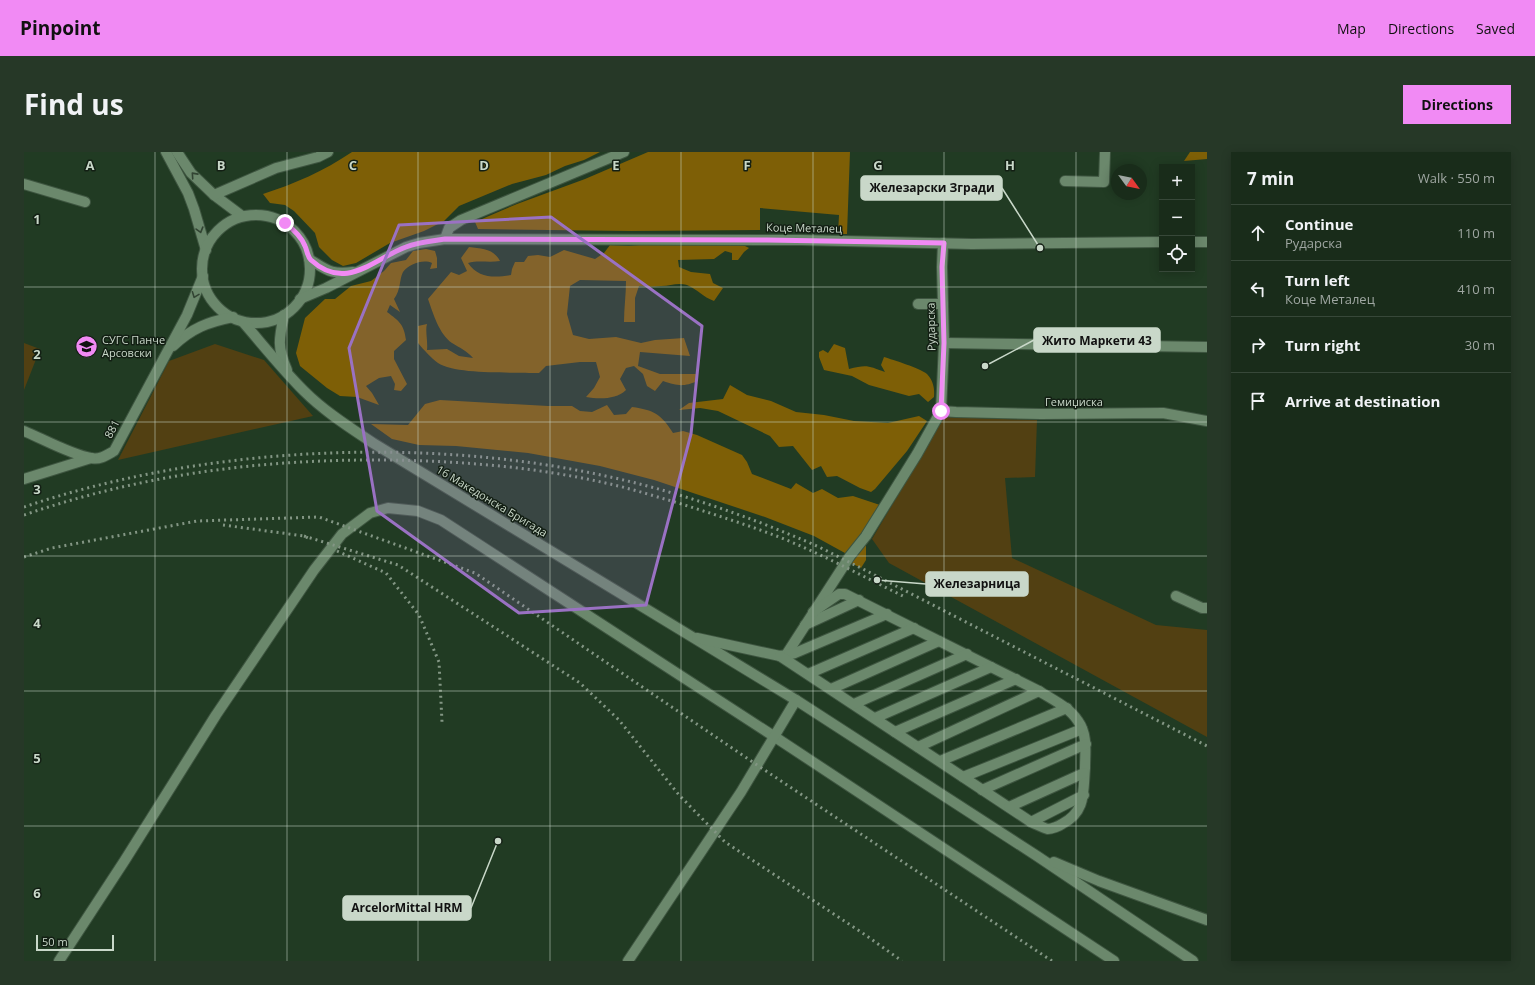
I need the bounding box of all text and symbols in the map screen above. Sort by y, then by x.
text: Pinpoint [20,15,101,41]
text: Map [1337,19,1366,38]
text: Directions [1388,19,1454,38]
text: Saved [1476,19,1515,38]
text: Find us [24,85,124,123]
button: Directions [1403,85,1511,124]
text: A [86,156,95,174]
text: B [217,156,226,174]
text: C [349,156,357,174]
text: D [479,156,489,174]
text: E [612,156,620,174]
text: F [743,156,751,174]
text: G [873,156,883,174]
text: H [1005,156,1015,174]
north arrow [1111,164,1147,200]
map controls [1159,164,1195,272]
button: + [1159,164,1195,200]
text: 7 min [1247,167,1294,190]
text: Walk · 550 m [1418,169,1495,187]
one-way arrow [191,172,198,180]
callout: Железарски Згради [861,176,1002,200]
text: Железарски Згради [869,179,995,196]
button: − [1159,200,1195,236]
text: 1 [33,210,41,228]
route end [276,214,294,232]
text: Continue [1285,214,1353,234]
street label: Коце Металец [766,219,842,236]
icon: ahead [1247,222,1269,244]
text: 110 m [1457,224,1495,242]
one-way arrow [195,226,204,233]
text: Рударска [1285,234,1342,252]
button: locate [1159,236,1195,272]
text: Turn left [1285,270,1350,290]
icon: left [1247,278,1269,300]
text: 410 m [1457,280,1495,298]
text: Коце Металец [1285,290,1375,308]
one-way arrow [192,292,200,299]
street label: Рударска [923,303,938,351]
callout: Жито Маркети 43 [1034,328,1160,352]
place label: СУГС Панче Арсовски [102,332,165,360]
text: Жито Маркети 43 [1042,332,1152,349]
school or university icon: СУГС Панче Арсовски [73,333,99,359]
icon: right [1247,334,1269,356]
text: Turn right [1285,335,1360,355]
text: 30 m [1465,336,1495,354]
text: 2 [33,345,41,363]
icon: arrive [1247,390,1269,412]
text: Arrive at destination [1285,391,1440,411]
street label: Гемиџиска [1045,394,1103,409]
route start [932,402,950,420]
street label: 881 [101,417,123,441]
street label: 16 Македонска Бригада [434,461,550,540]
text: 3 [33,480,41,498]
callout: Железарница [926,572,1028,596]
text: Железарница [934,575,1020,592]
text: 4 [33,614,41,632]
text: 5 [33,749,41,767]
text: 6 [33,884,41,902]
callout: ArcelorMittal HRM [343,896,471,920]
text: ArcelorMittal HRM [351,899,463,916]
scale bar [36,933,114,952]
text: 50 m [42,934,68,949]

